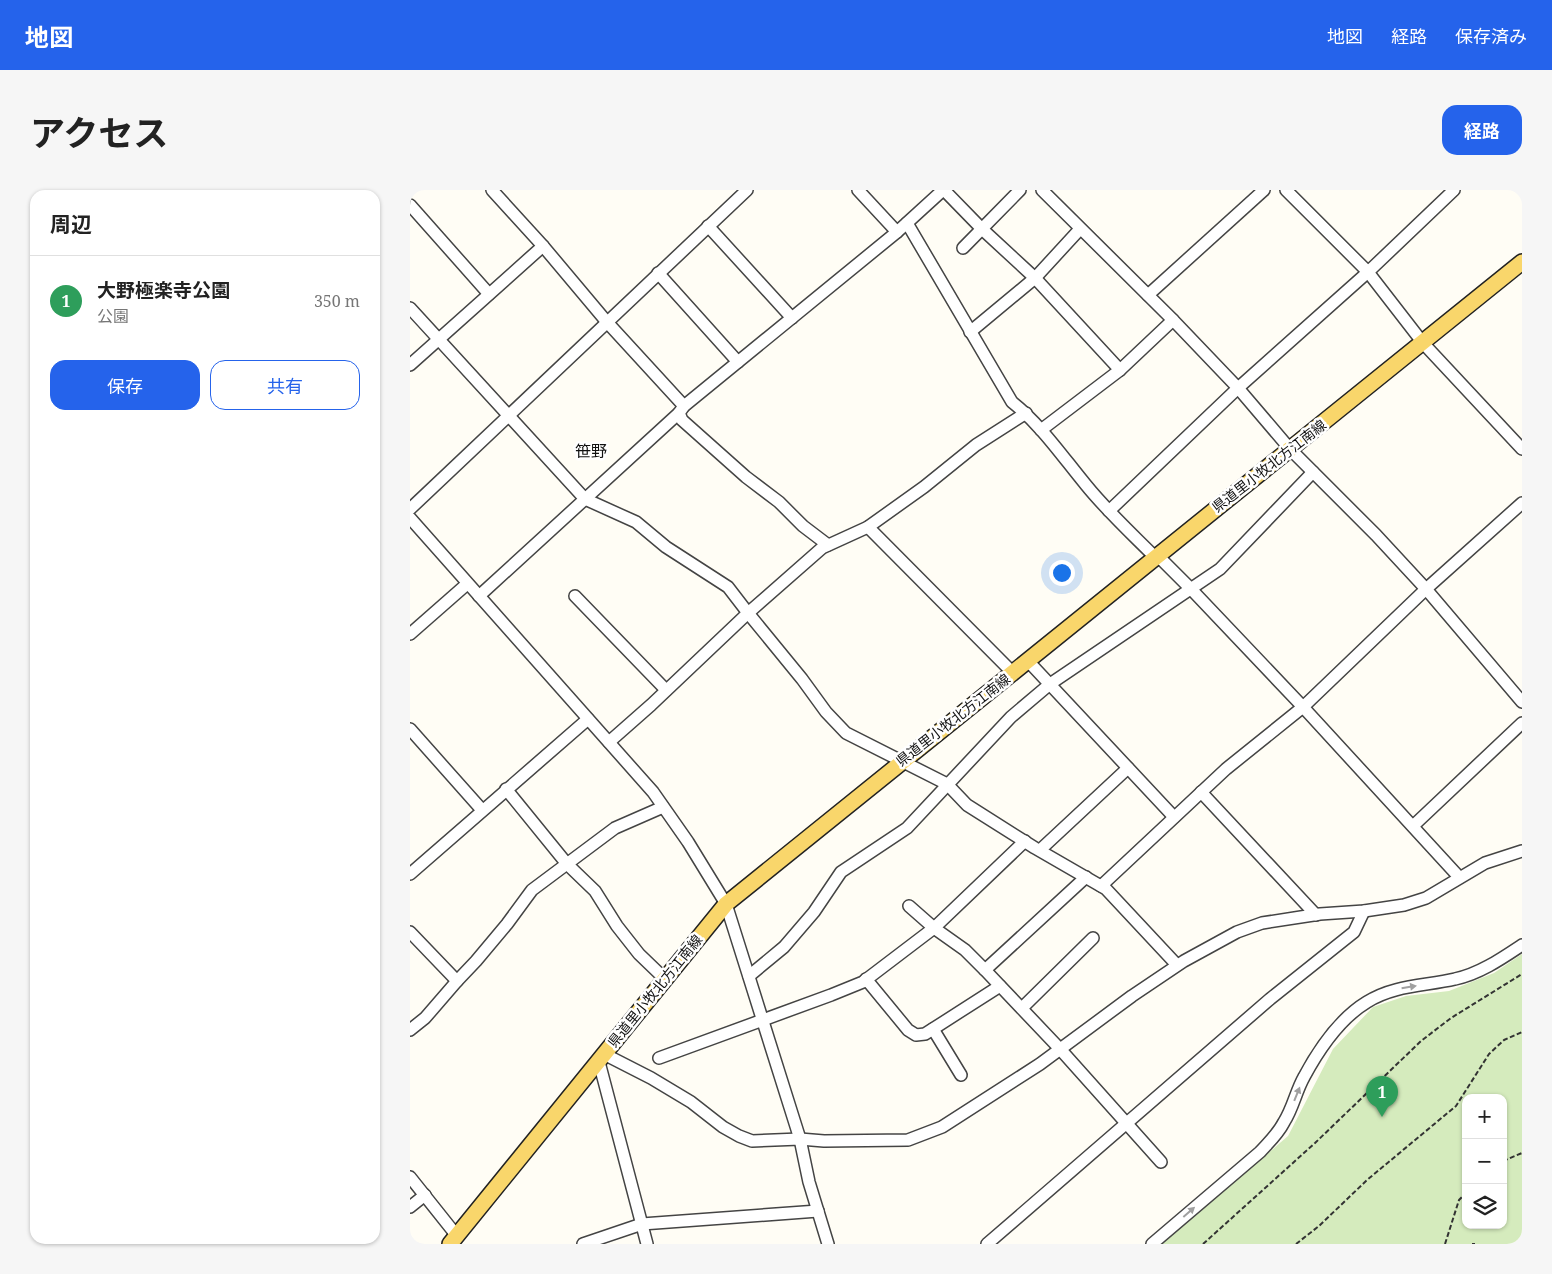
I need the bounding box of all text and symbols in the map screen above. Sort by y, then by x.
text: 地図 [25,20,73,53]
text: 地図 [1327,24,1363,48]
text: 経路 [1391,24,1427,48]
text: 保存済み [1455,24,1527,48]
button: 経路 [1442,105,1522,155]
text: アクセス [30,109,168,156]
text: 周辺 [50,210,92,238]
text: 大野極楽寺公園 [97,277,230,303]
text: 1 [61,290,71,312]
text: 350 m [314,290,360,312]
text: 公園 [97,305,129,327]
button: 保存 [50,360,200,410]
button: 共有 [210,360,360,410]
street label: 県道里小牧北方江南線 [1208,415,1330,516]
district label: 笹野 [575,440,607,462]
your location [1049,560,1075,586]
street label: 県道里小牧北方江南線 [892,669,1014,770]
street label: 県道里小牧北方江南線 [603,930,706,1051]
one-way arrow [1401,982,1417,990]
pin: 1 [1366,1076,1398,1117]
one-way arrow [1293,1086,1301,1101]
map controls [1462,1094,1507,1229]
button: + [1462,1094,1507,1139]
button: − [1462,1139,1507,1184]
button: layers [1462,1184,1507,1229]
one-way arrow [1183,1206,1195,1218]

